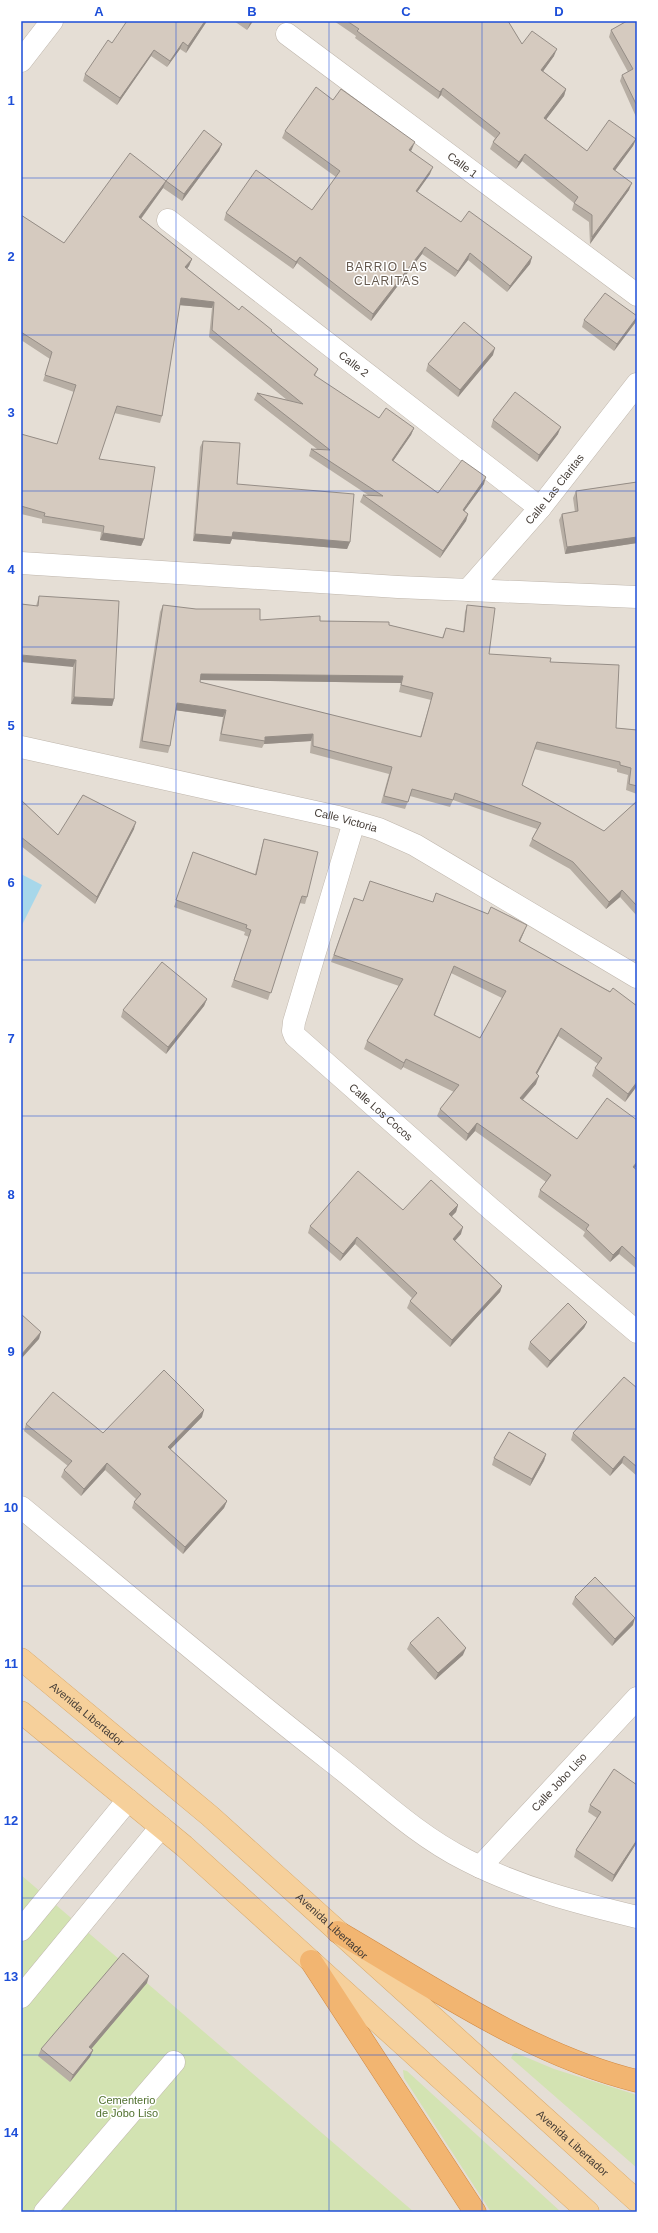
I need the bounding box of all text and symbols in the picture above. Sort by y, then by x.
text: A [94,4,104,19]
text: B [247,4,257,19]
text: C [401,4,411,19]
text: D [554,4,564,19]
text: 1 [7,93,15,108]
street label: Calle 1 [445,150,480,180]
text: 2 [7,249,15,264]
district label: BARRIO LAS CLARITAS [346,260,428,288]
street label: Calle 2 [337,349,371,379]
text: 3 [7,405,15,420]
street label: Calle Las Claritas [523,451,586,526]
text: 4 [7,562,15,577]
text: 5 [7,718,15,733]
street label: Calle Victoria [313,806,380,834]
text: 6 [7,875,15,890]
text: 7 [7,1031,15,1046]
street label: Calle Los Cocos [347,1081,415,1143]
text: 8 [7,1187,15,1202]
text: 9 [7,1344,15,1359]
text: 10 [4,1500,18,1515]
text: 11 [4,1656,18,1671]
street label: Avenida Libertador [48,1680,127,1748]
street label: Calle Jobo Liso [529,1750,589,1814]
text: 12 [4,1813,18,1828]
street label: Avenida Libertador [294,1891,371,1962]
text: 13 [4,1969,18,1984]
park label: Cementerio de Jobo Liso [96,2094,158,2119]
street label: Avenida Libertador [534,2108,611,2179]
text: 14 [4,2125,19,2140]

